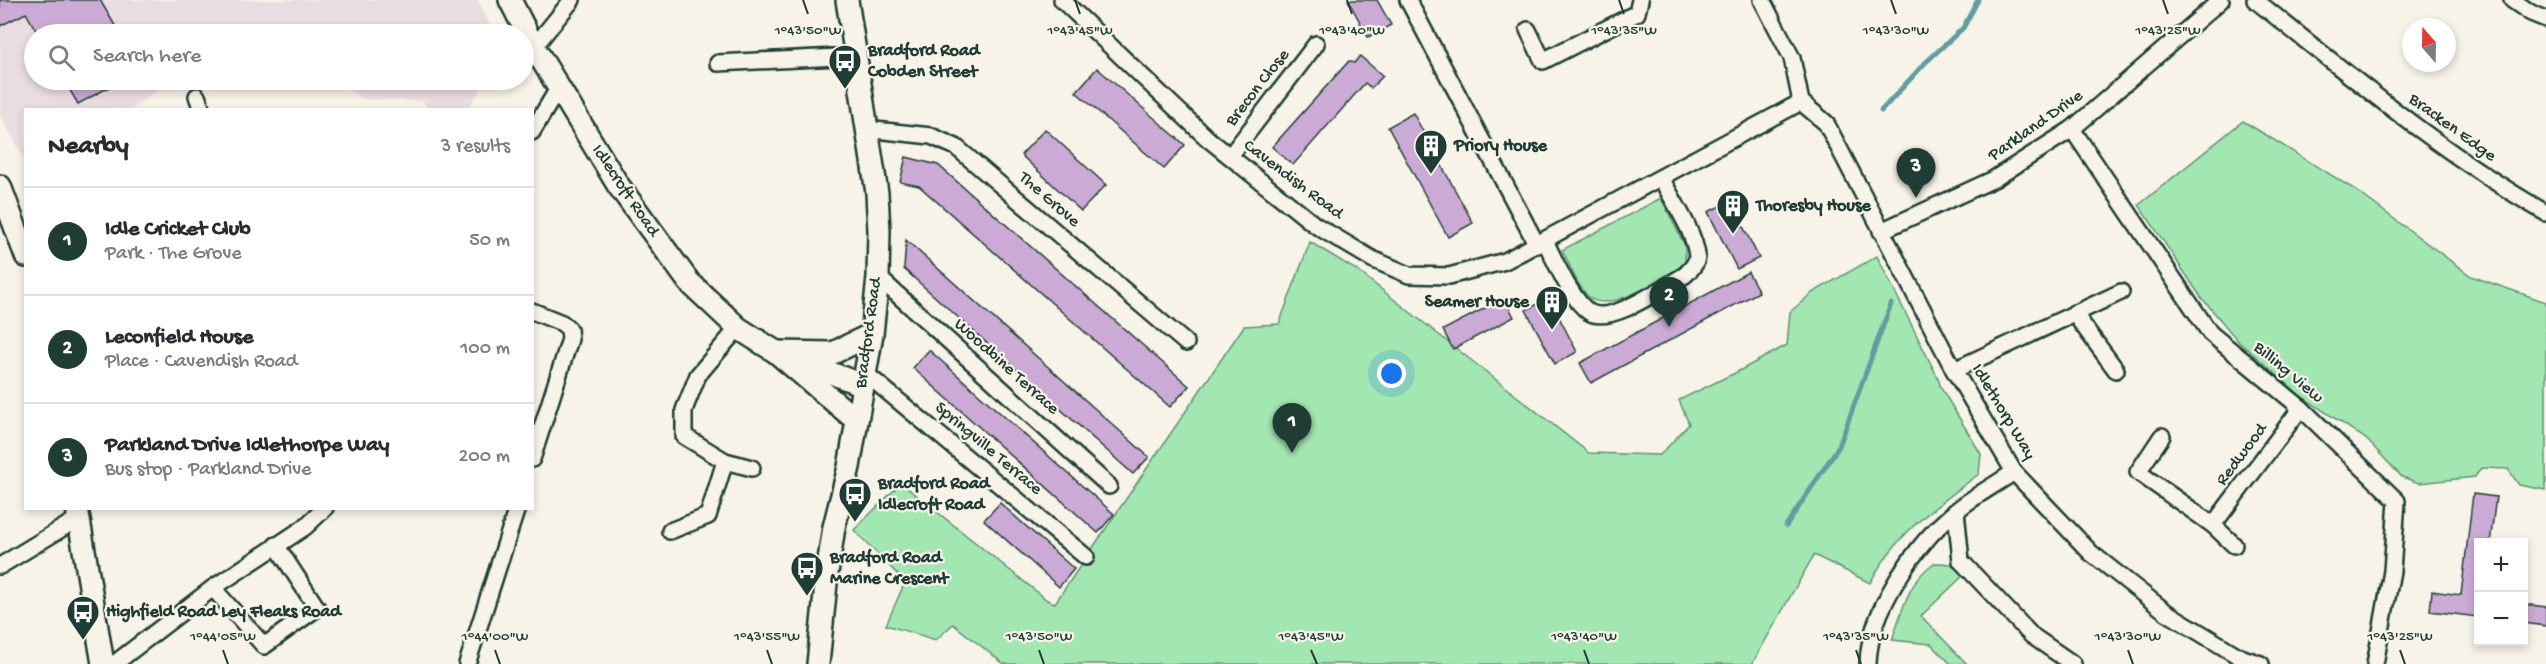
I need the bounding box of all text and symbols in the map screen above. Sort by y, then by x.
north arrow [2402,18,2456,72]
text: 1°43'50"W [774,22,842,40]
text: 1°43'45"W [1046,22,1113,40]
text: 1°43'40"W [1318,22,1385,40]
text: 1°43'35"W [1590,22,1657,40]
text: 1°43'30"W [1862,22,1930,40]
text: 1°43'25"W [2134,22,2201,40]
search box [24,24,534,90]
icon: search [45,41,78,74]
place label: Bradford Road Cobden Street [867,41,982,83]
bus stop icon: Bradford Road Cobden Street [827,43,863,90]
text: Search here [93,44,201,70]
street label: Brecon Close [1221,45,1295,132]
street label: Parkland Drive [1984,85,2088,167]
street label: Bracken Edge [2403,89,2500,167]
building icon: Priory House [1413,128,1449,175]
text: Nearby [48,132,129,163]
text: 3 results [441,136,510,159]
street label: Cavendish Road [1239,136,1348,225]
place label: Priory House [1453,136,1548,157]
street label: Idlecroft Road [587,141,664,242]
pin: 3 [1896,148,1936,198]
street label: The Grove [1013,167,1085,233]
building icon: Thoresby House [1715,188,1751,235]
place label: Thoresby House [1754,196,1872,217]
text: Idle Cricket Club [105,217,251,243]
text: 1 [63,230,72,253]
text: 50 m [469,230,510,253]
text: Park · The Grove [105,243,242,266]
street label: Bradford Road [851,275,887,391]
pin: 2 [1650,278,1688,327]
building icon: Seamer House [1534,284,1570,331]
place label: Seamer House [1425,292,1530,313]
street label: Woodbine Terrace [949,314,1063,420]
text: Leconfield House [105,325,253,351]
street label: Billing View [2248,337,2327,408]
text: 2 [63,338,72,361]
text: 100 m [460,338,510,361]
text: Place · Cavendish Road [105,351,298,374]
your location [1377,359,1406,388]
street label: Idlethorp Way [1966,360,2040,464]
street label: Springville Terrace [930,398,1047,501]
pin: 1 [1272,404,1312,453]
street label: Redwood [2212,419,2273,490]
text: Parkland Drive Idlethorpe Way [105,433,389,459]
text: 3 [62,446,73,469]
text: 200 m [459,446,510,469]
text: Bus stop · Parkland Drive [105,459,311,482]
place label: Bradford Road Idlecroft Road [877,474,992,516]
bus stop icon: Bradford Road Idlecroft Road [837,476,873,523]
map controls [2474,538,2528,646]
button: + [2474,538,2528,592]
place label: Bradford Road Marine Crescent [829,548,950,590]
bus stop icon: Bradford Road Marine Crescent [789,550,825,597]
button: − [2474,592,2528,646]
bus stop icon: Highfield Road Ley Fleaks Road [65,594,101,641]
place label: Highfield Road Ley Fleaks Road [106,602,343,623]
text: 1°44'05"W [189,628,256,646]
text: 1°44'00"W [461,628,529,646]
text: 1°43'55"W [733,628,800,646]
text: 1°43'50"W [1005,628,1073,646]
text: 1°43'45"W [1277,628,1344,646]
text: 1°43'40"W [1550,628,1617,646]
text: 1°43'35"W [1822,628,1889,646]
text: 1°43'30"W [2094,628,2162,646]
text: 1°43'25"W [2366,628,2433,646]

